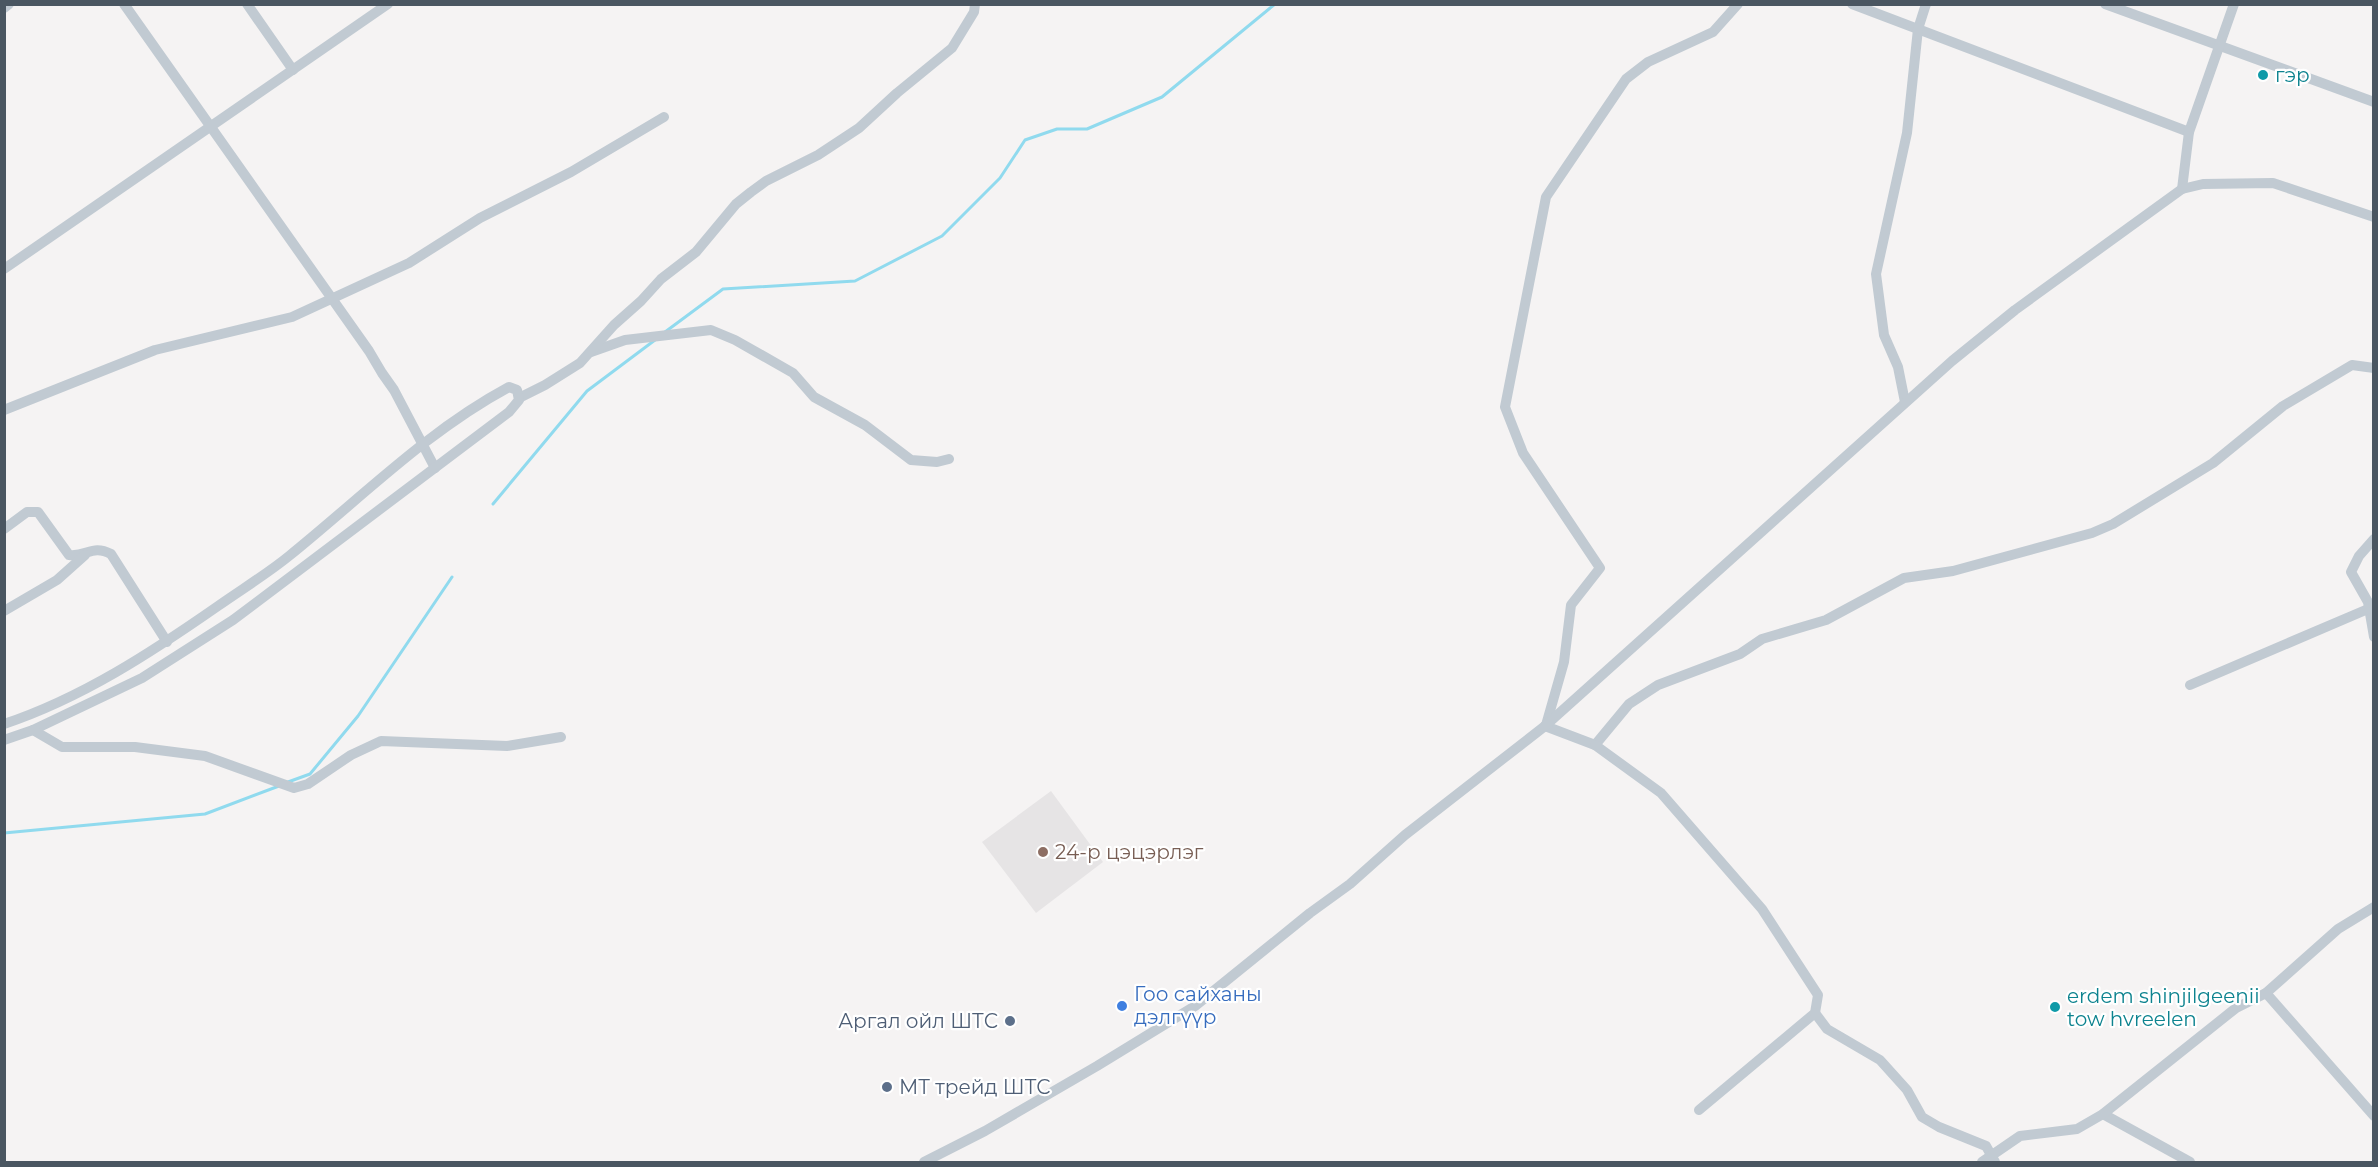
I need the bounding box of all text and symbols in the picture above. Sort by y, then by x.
place label: гэр [2275,63,2310,87]
marker: гэр [2256,68,2270,82]
place label: 24-р цэцэрлэг [1055,840,1204,864]
marker: 24-р цэцэрлэг [1036,845,1050,859]
place label: Гоо сайханы дэлгүүр [1134,982,1262,1029]
place label: erdem shinjilgeenii tow hvreelen [2067,984,2260,1031]
marker: Гоо сайханы дэлгүүр [1115,999,1129,1013]
marker: erdem shinjilgeenii tow hvreelen [2048,1000,2062,1014]
place label: Аргал ойл ШТС [838,1009,998,1033]
marker: Аргал ойл ШТС [1003,1014,1017,1028]
place label: МТ трейд ШТС [899,1075,1051,1099]
marker: МТ трейд ШТС [880,1080,894,1094]

